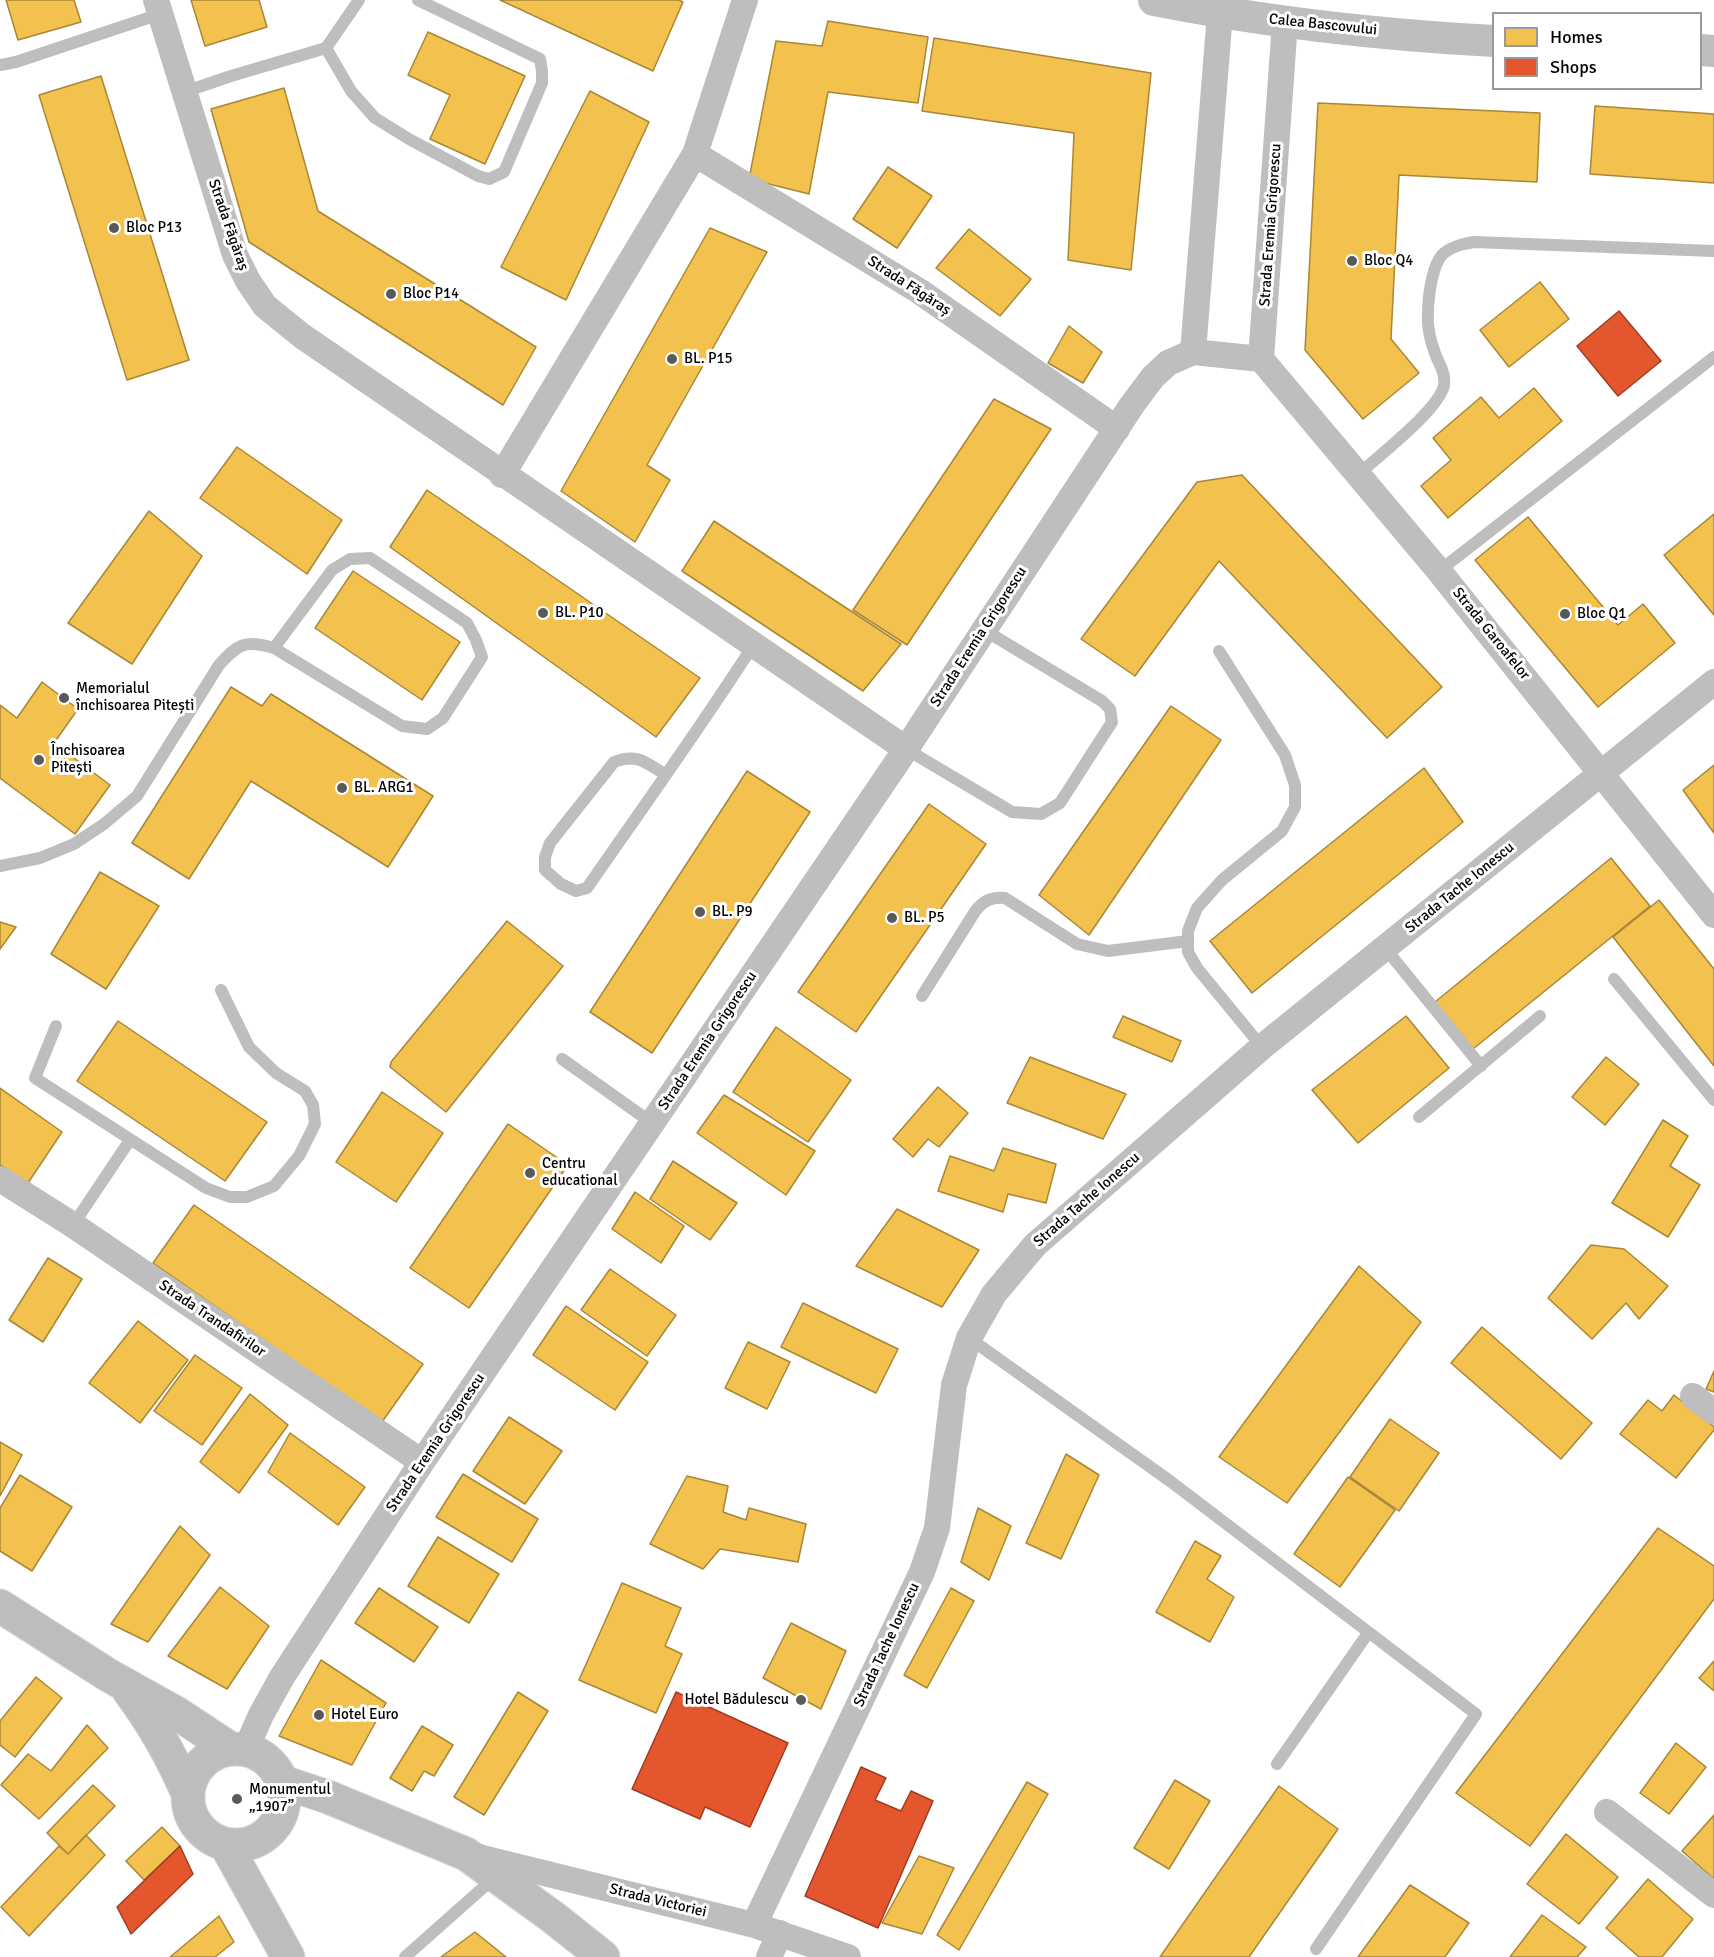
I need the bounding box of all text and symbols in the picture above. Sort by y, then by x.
street label: Calea Bascovului [1268,10,1378,40]
legend [1492,12,1702,90]
text: Homes [1550,26,1603,48]
text: Shops [1550,56,1597,78]
street label: Strada Eremia Grigorescu [1256,143,1286,307]
street label: Strada Făgăraș [204,177,252,273]
place label: Bloc P13 [126,219,182,237]
marker: Bloc P13 [107,221,121,235]
street label: Strada Făgăraș [864,252,954,320]
place label: Bloc Q4 [1364,252,1413,270]
marker: Bloc Q4 [1345,254,1359,268]
place label: Bloc P14 [403,285,459,303]
marker: Bloc P14 [384,287,398,301]
place label: BL. P15 [684,350,733,368]
marker: BL. P15 [665,352,679,366]
street label: Strada Eremia Grigorescu [927,564,1031,710]
street label: Strada Garoafelor [1448,584,1534,684]
place label: BL. P10 [555,604,604,622]
place label: Bloc Q1 [1577,605,1626,623]
marker: BL. P10 [536,606,550,620]
marker: Bloc Q1 [1558,607,1572,621]
place label: Memorialul închisoarea Pitești [76,680,194,715]
marker: Memorialul închisoarea Pitești [57,691,71,705]
place label: Închisoarea Pitești [51,742,125,777]
marker: Închisoarea Pitești [32,753,46,767]
place label: BL. ARG1 [354,779,414,797]
marker: BL. ARG1 [335,781,349,795]
street label: Strada Tache Ionescu [1402,839,1518,937]
place label: BL. P9 [712,903,753,921]
marker: BL. P9 [693,905,707,919]
place label: BL. P5 [904,909,945,927]
marker: BL. P5 [885,911,899,925]
street label: Strada Eremia Grigorescu [655,968,761,1114]
street label: Strada Tache Ionescu [1030,1149,1144,1251]
place label: Centru educational [542,1155,618,1190]
marker: Centru educational [523,1166,537,1180]
street label: Strada Trandafirilor [155,1277,269,1361]
street label: Strada Eremia Grigorescu [383,1370,489,1516]
street label: Strada Tache Ionescu [850,1580,924,1710]
place label: Hotel Bădulescu [685,1691,789,1709]
marker: Hotel Bădulescu [794,1693,808,1707]
place label: Hotel Euro [331,1706,399,1724]
marker: Hotel Euro [312,1708,326,1722]
place label: Monumentul „1907” [249,1781,331,1816]
marker: Monumentul „1907” [230,1792,244,1806]
street label: Strada Victoriei [608,1880,708,1922]

